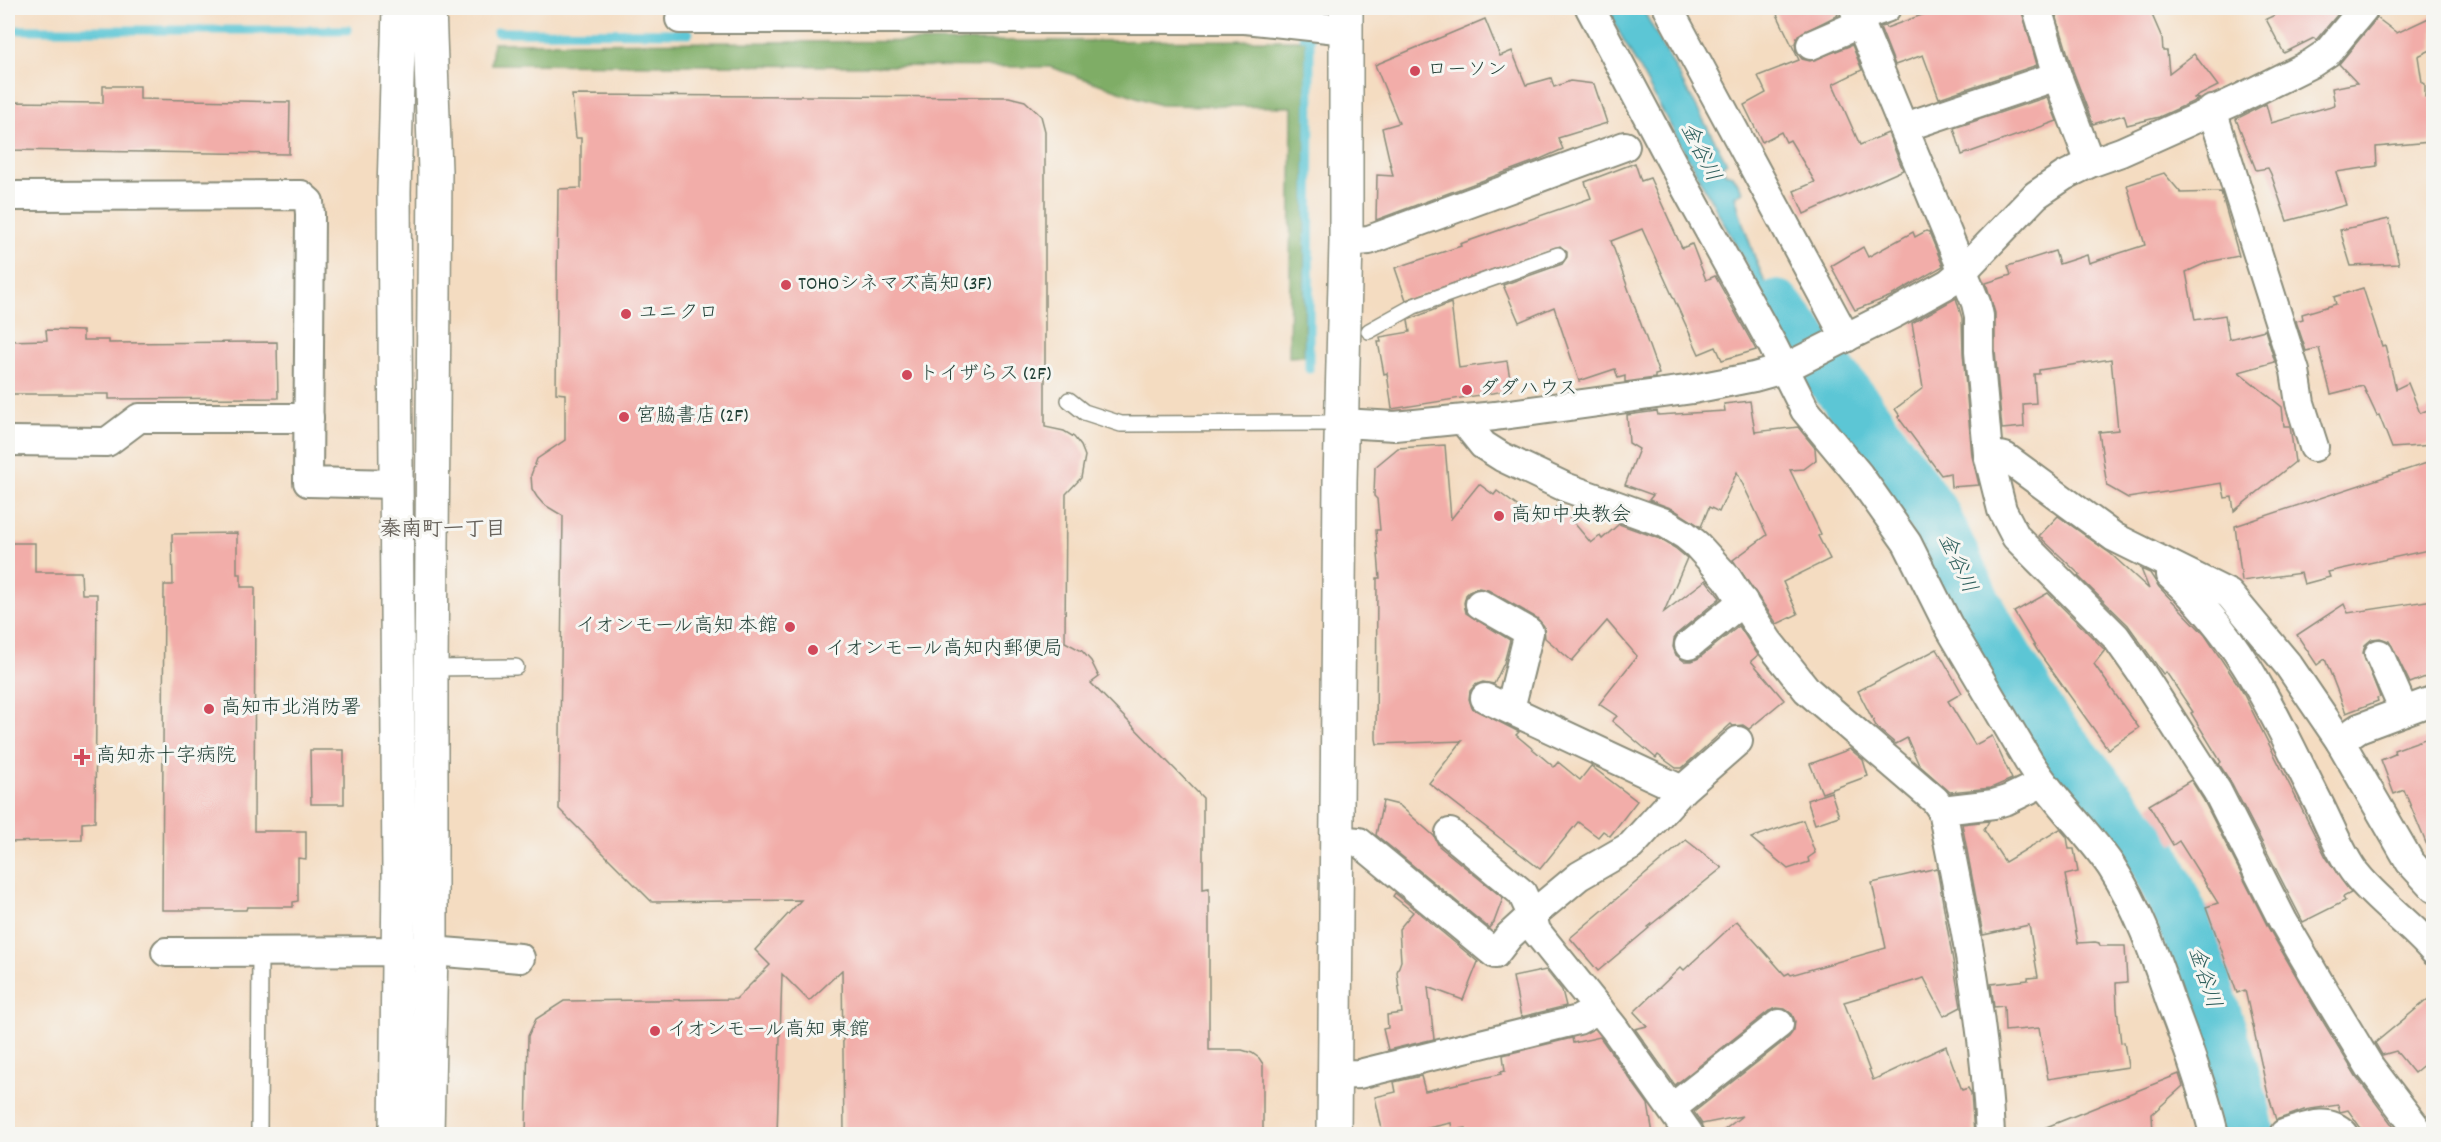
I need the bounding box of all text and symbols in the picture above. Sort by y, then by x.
place label: ローソン [1427,57,1507,85]
marker: ローソン [1408,64,1422,78]
water label: 金谷川 [1671,118,1727,188]
place label: TOHOシネマズ高知 (3F) [798,271,992,299]
marker: TOHOシネマズ高知 (3F) [779,278,793,292]
place label: ユニクロ [638,300,718,328]
marker: ユニクロ [619,307,633,321]
place label: トイザらス (2F) [919,361,1051,389]
marker: トイザらス (2F) [900,368,914,382]
place label: ダダハウス [1479,376,1578,404]
marker: ダダハウス [1460,383,1474,397]
place label: 宮脇書店 (2F) [636,403,748,431]
marker: 宮脇書店 (2F) [617,410,631,424]
place label: 高知中央教会 [1511,502,1631,530]
marker: 高知中央教会 [1492,509,1506,523]
district label: 秦南町一丁目 [380,516,506,546]
water label: 金谷川 [1929,529,1983,599]
place label: イオンモール高知 本館 [575,613,778,641]
marker: イオンモール高知 本館 [783,620,797,634]
place label: イオンモール高知内郵便局 [825,636,1063,664]
marker: イオンモール高知内郵便局 [806,643,820,657]
place label: 高知市北消防署 [221,695,361,723]
marker: 高知市北消防署 [202,702,216,716]
place label: 高知赤十字病院 [96,743,236,771]
marker: 高知赤十字病院 [73,748,91,766]
water label: 金谷川 [2179,943,2227,1013]
place label: イオンモール高知 東館 [667,1017,870,1045]
marker: イオンモール高知 東館 [648,1024,662,1038]

